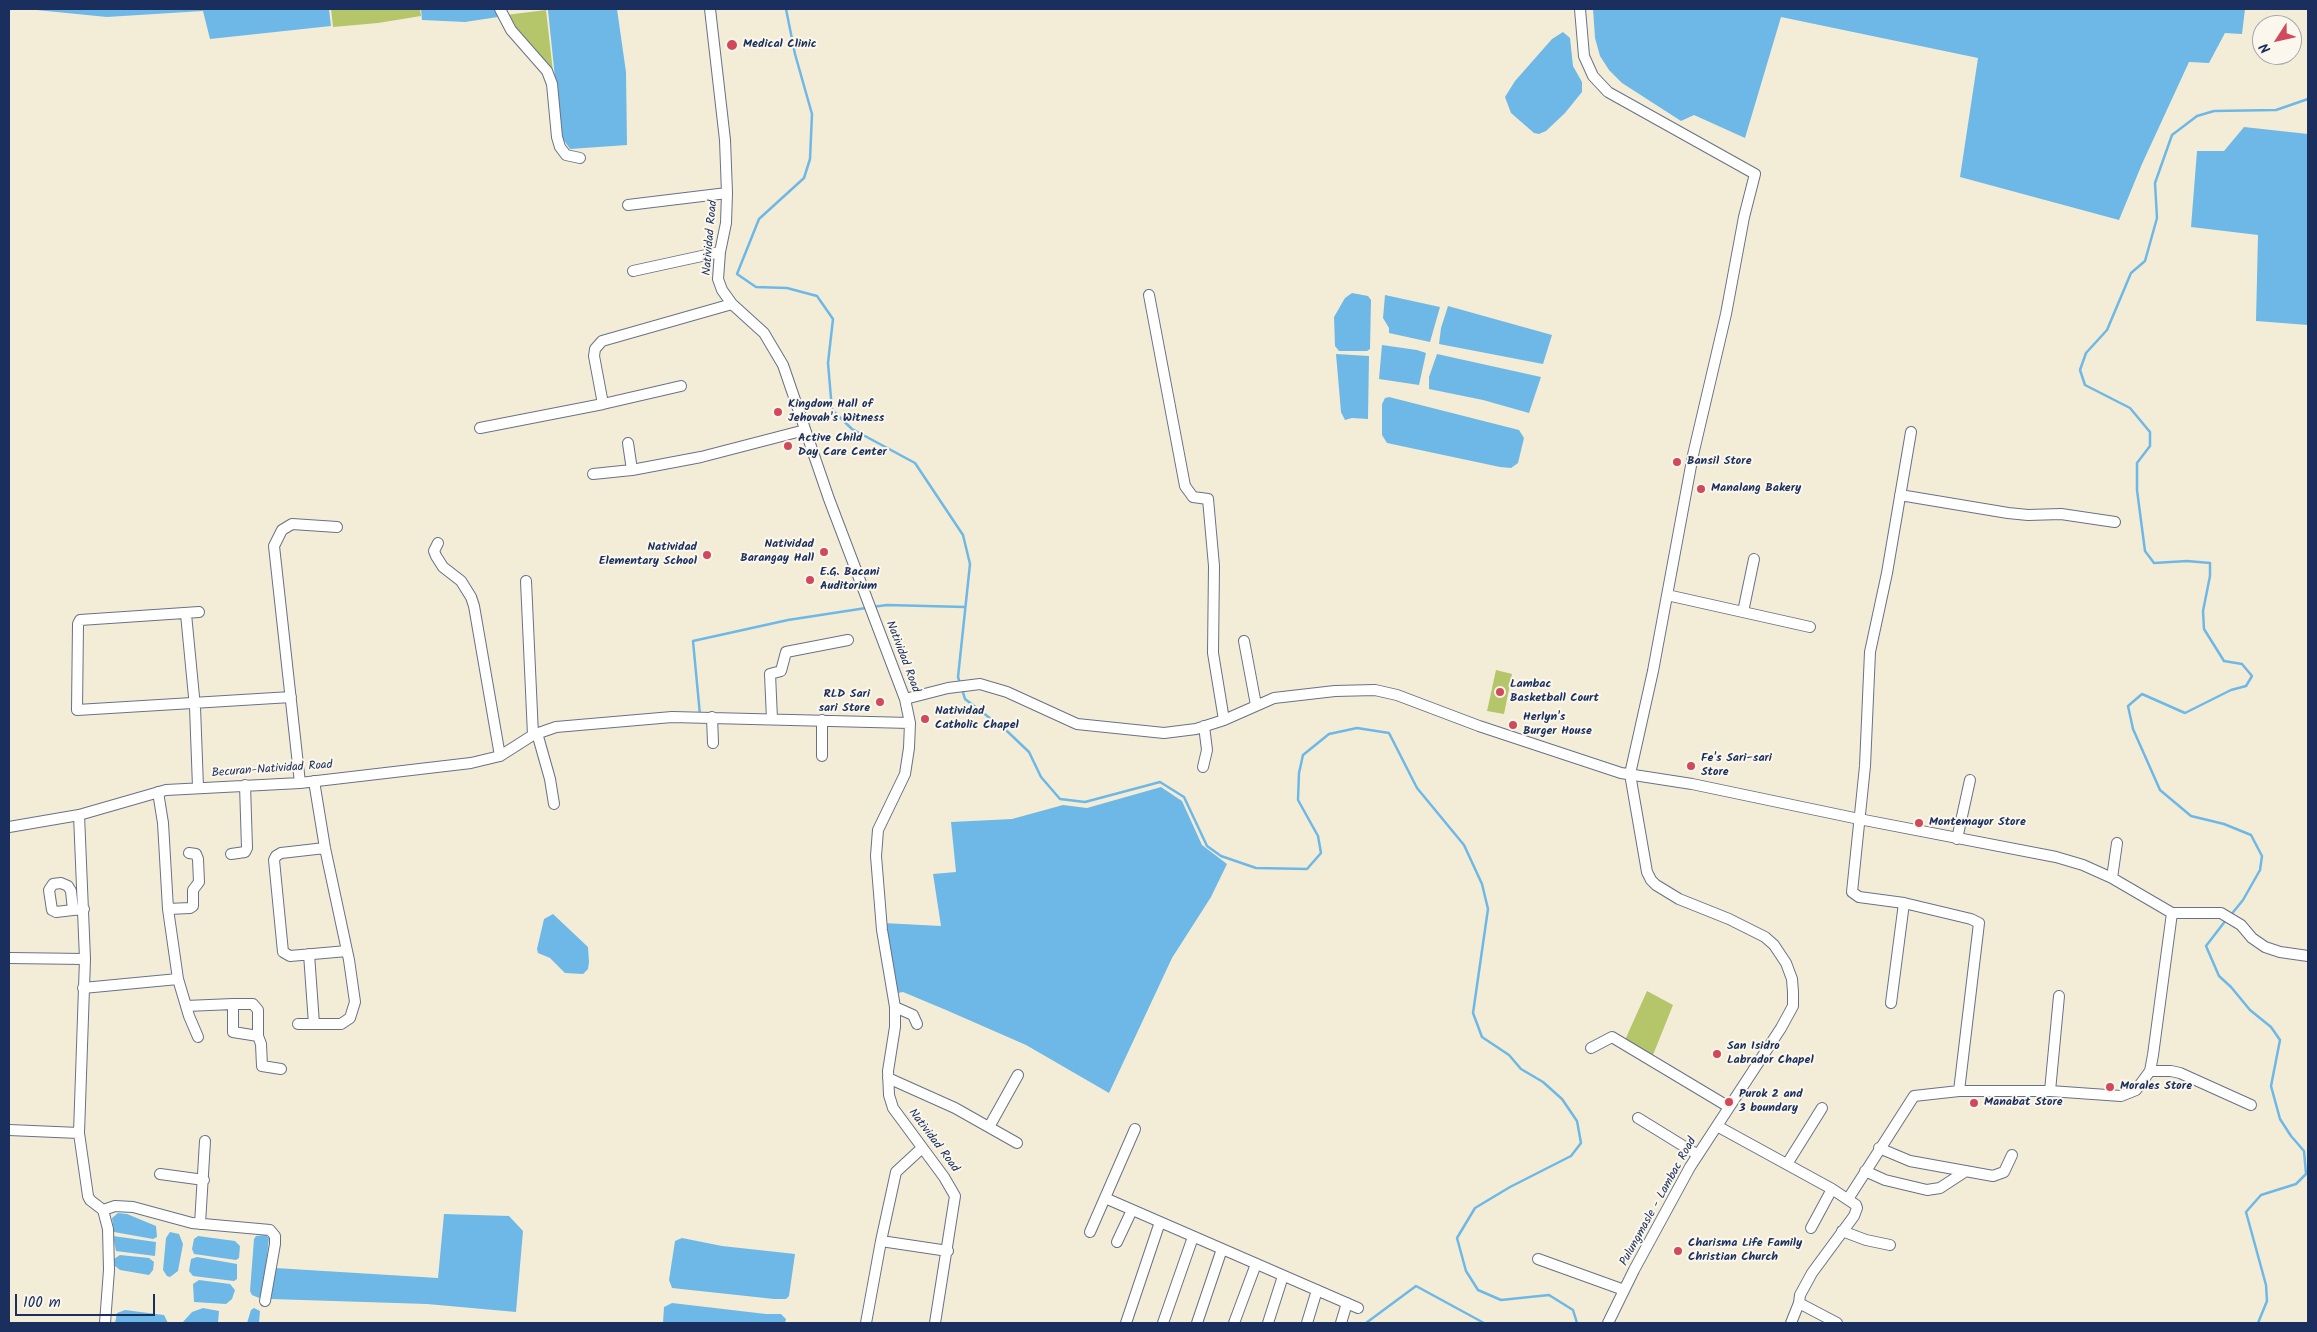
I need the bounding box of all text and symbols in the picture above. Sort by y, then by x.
north arrow [2252,15,2302,65]
marker: Medical Clinic [725,38,739,52]
place label: Medical Clinic [743,38,817,52]
text: N [2254,38,2277,58]
street label: Natividad Road [701,200,721,276]
place label: Kingdom Hall of Jehovah's Witness [788,398,884,426]
marker: Kingdom Hall of Jehovah's Witness [772,406,784,418]
place label: Active Child Day Care Center [798,432,887,460]
marker: Active Child Day Care Center [782,440,794,452]
place label: Bansil Store [1687,455,1751,469]
marker: Bansil Store [1671,456,1683,468]
place label: Manalang Bakery [1711,482,1801,496]
marker: Manalang Bakery [1695,483,1707,495]
place label: Natividad Barangay Hall [740,538,814,566]
place label: Natividad Elementary School [599,541,697,569]
marker: Natividad Barangay Hall [818,546,830,558]
marker: Natividad Elementary School [701,549,713,561]
place label: E.G. Bacani Auditorium [820,566,879,594]
marker: E.G. Bacani Auditorium [804,574,816,586]
street label: Natividad Road [882,619,922,695]
place label: Lambac Basketball Court [1510,678,1599,706]
marker: Lambac Basketball Court [1494,686,1506,698]
place label: RLD Sari sari Store [818,688,870,716]
marker: RLD Sari sari Store [874,696,886,708]
place label: Natividad Catholic Chapel [935,705,1019,733]
place label: Herlyn's Burger House [1523,711,1592,739]
marker: Natividad Catholic Chapel [919,713,931,725]
marker: Herlyn's Burger House [1507,719,1519,731]
place label: Fe's Sari-sari Store [1701,752,1772,780]
street label: Becuran-Natividad Road [211,759,333,781]
marker: Fe's Sari-sari Store [1685,760,1697,772]
place label: Montemayor Store [1929,816,2026,830]
marker: Montemayor Store [1913,817,1925,829]
place label: San Isidro Labrador Chapel [1727,1040,1814,1068]
marker: San Isidro Labrador Chapel [1711,1048,1723,1060]
place label: Morales Store [2120,1080,2192,1094]
marker: Morales Store [2104,1081,2116,1093]
place label: Purok 2 and 3 boundary [1739,1088,1803,1116]
marker: Purok 2 and 3 boundary [1723,1096,1735,1108]
place label: Manabat Store [1984,1096,2063,1110]
marker: Manabat Store [1968,1097,1980,1109]
street label: Natividad Road [904,1106,962,1176]
street label: Pulungmasle - Lambac Road [1618,1135,1700,1269]
place label: Charisma Life Family Christian Church [1688,1237,1802,1265]
marker: Charisma Life Family Christian Church [1672,1245,1684,1257]
scale bar [18,1284,158,1316]
text: 100 m [23,1291,61,1315]

